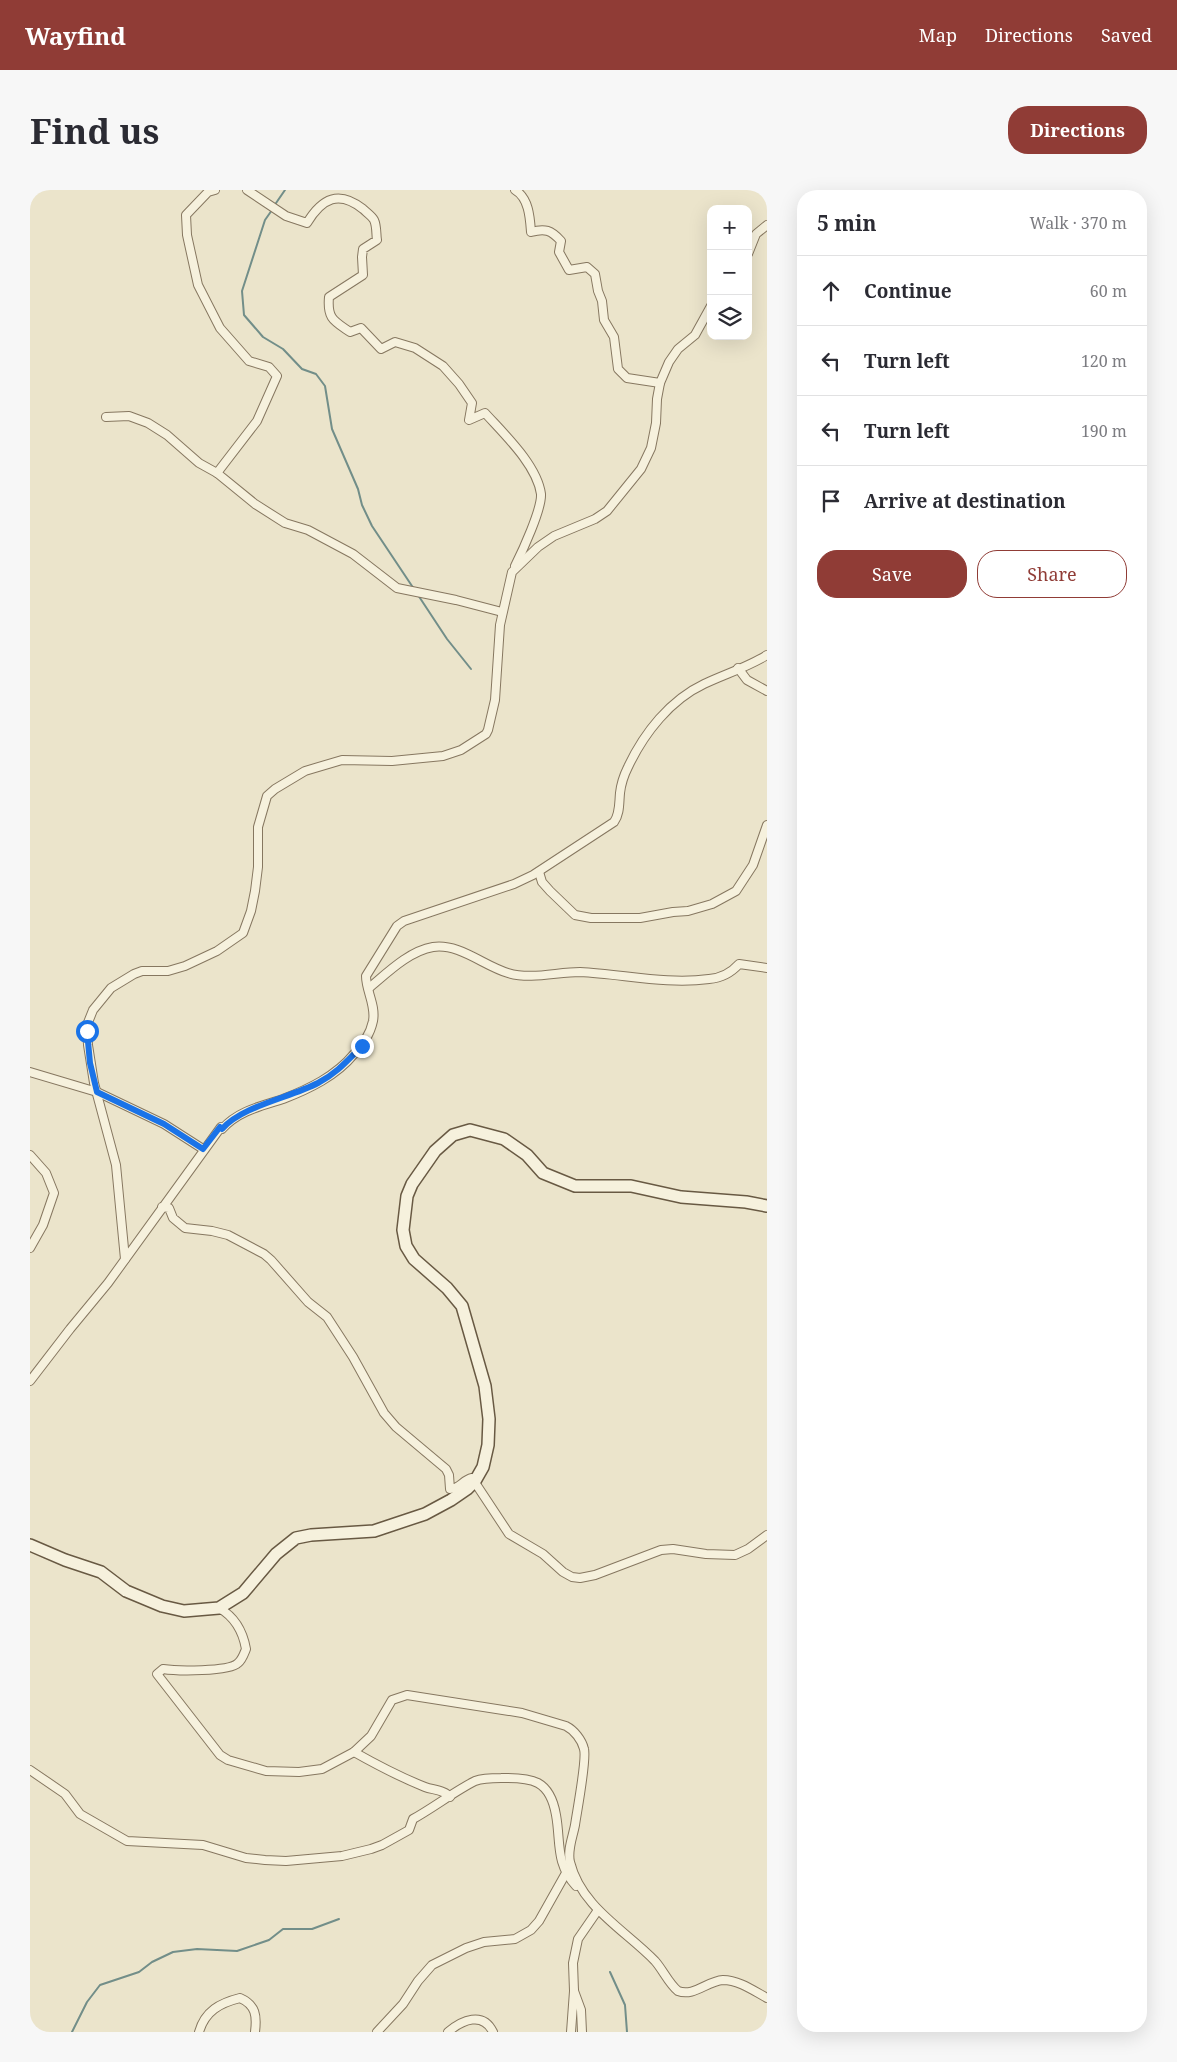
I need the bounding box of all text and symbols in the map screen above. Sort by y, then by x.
text: Wayfind [25,19,126,52]
text: Map [919,23,957,47]
text: Directions [985,23,1073,47]
text: Saved [1101,23,1152,47]
button: Directions [1008,106,1147,154]
text: Find us [30,107,159,154]
map controls [707,205,752,340]
button: + [707,205,752,250]
text: 5 min [817,209,876,237]
text: Walk · 370 m [1030,212,1127,234]
button: − [707,250,752,295]
icon: ahead [817,277,845,305]
text: Continue [864,278,952,304]
text: 60 m [1090,280,1127,302]
button: layers [707,295,752,340]
icon: left [817,347,845,375]
text: Turn left [864,348,950,374]
text: 120 m [1081,350,1127,372]
icon: left [817,417,845,445]
text: Turn left [864,418,950,444]
text: 190 m [1081,420,1127,442]
icon: arrive [817,487,845,515]
text: Arrive at destination [864,488,1066,514]
button: Save [817,550,967,598]
button: Share [977,550,1127,598]
route start [76,1020,99,1043]
route end [351,1035,374,1058]

